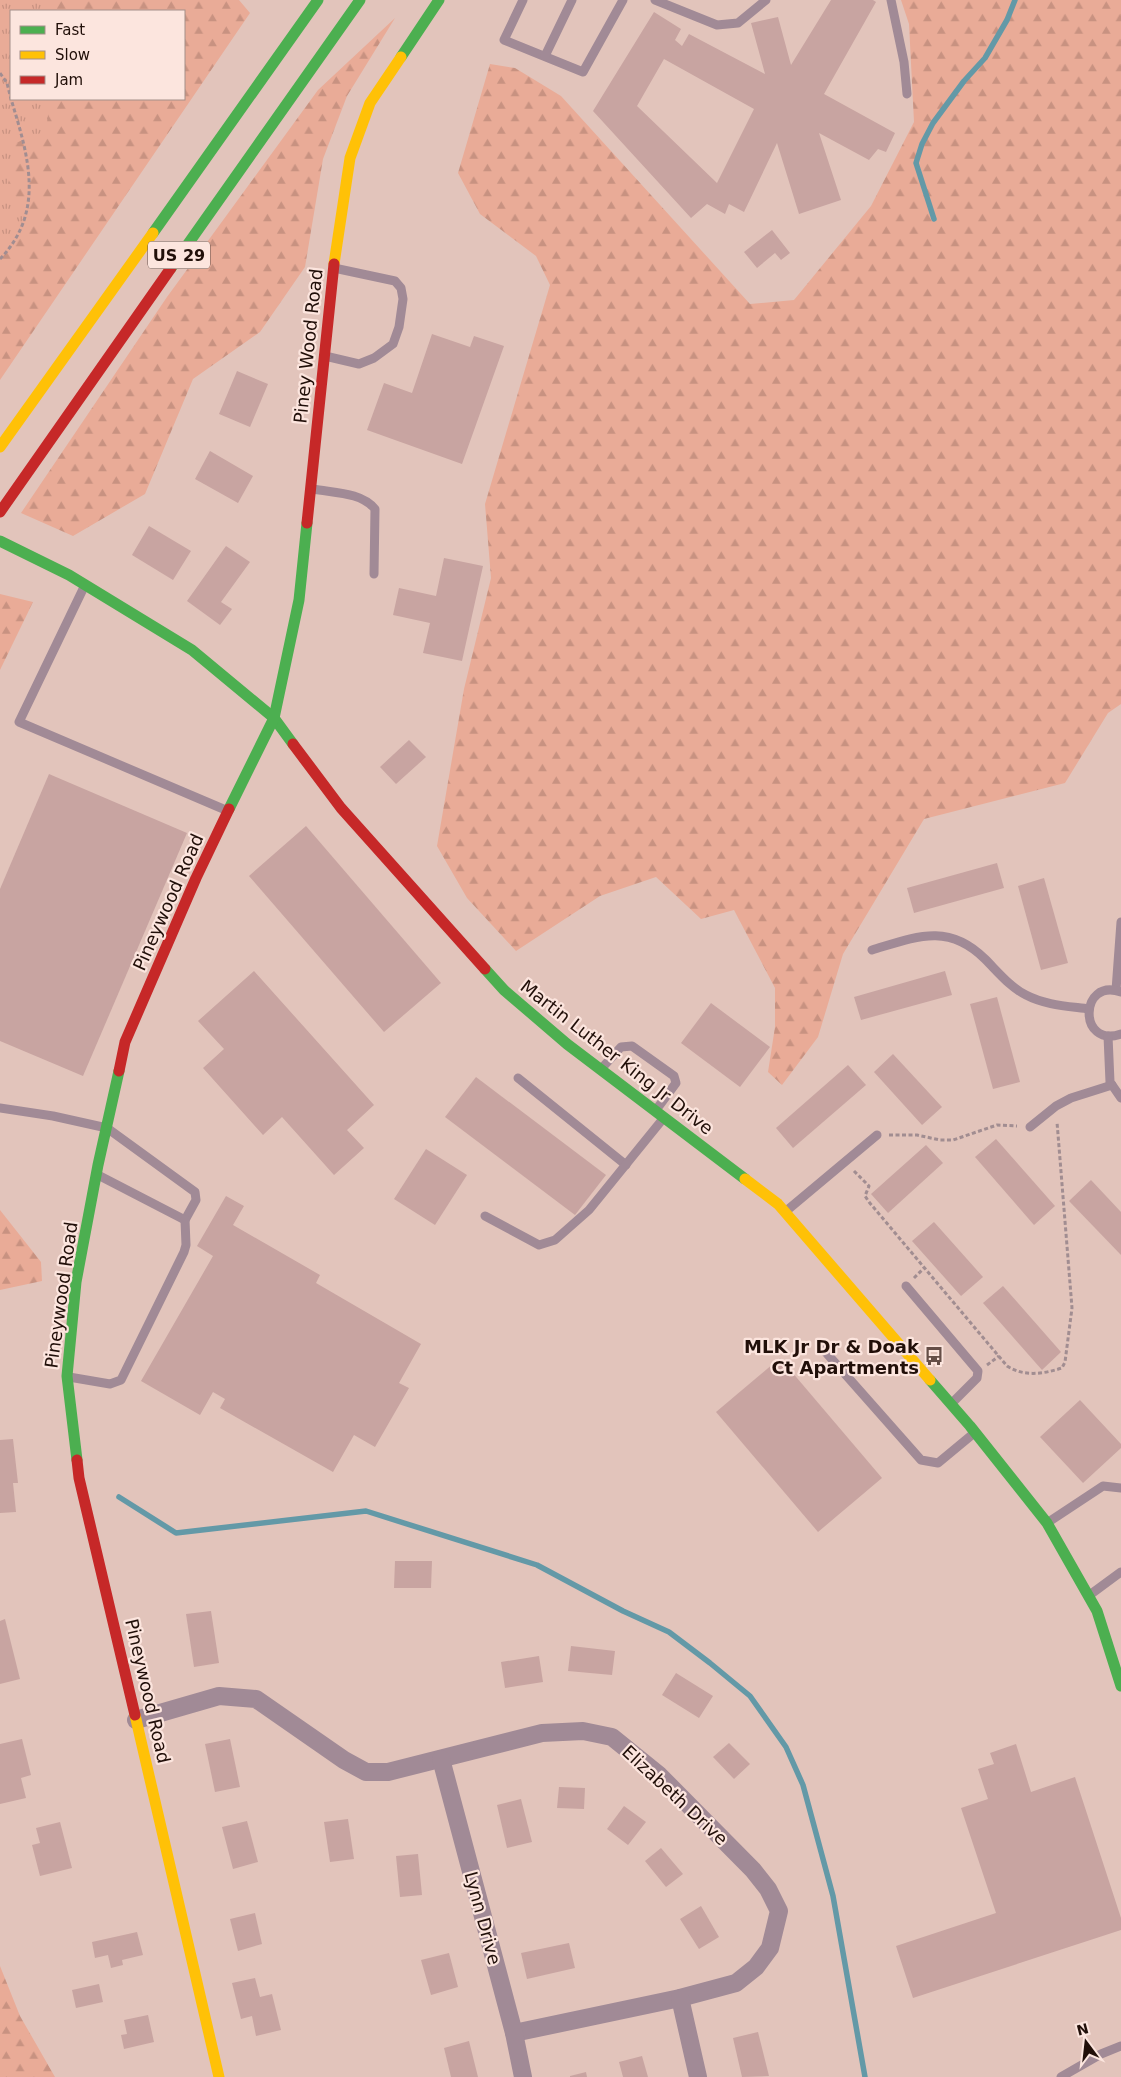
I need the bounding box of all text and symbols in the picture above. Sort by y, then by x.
legend [10,10,185,100]
text: Fast [55,21,85,39]
text: Slow [55,46,90,64]
text: Jam [54,71,83,89]
road number: US 29 [148,242,210,268]
street label: Piney Wood Road [289,268,327,424]
street label: Pineywood Road [128,830,208,974]
street label: Martin Luther King Jr Drive [516,975,718,1139]
street label: Pineywood Road [40,1220,82,1370]
place label: MLK Jr Dr & Doak Ct Apartments [744,1336,920,1378]
bus stop icon: MLK Jr Dr & Doak Ct Apartments [923,1345,945,1367]
street label: Pineywood Road [121,1617,175,1765]
street label: Elizabeth Drive [618,1741,732,1849]
street label: Lynn Drive [460,1869,506,1967]
north arrow [1061,2017,1111,2067]
text: N [1075,2020,1090,2039]

